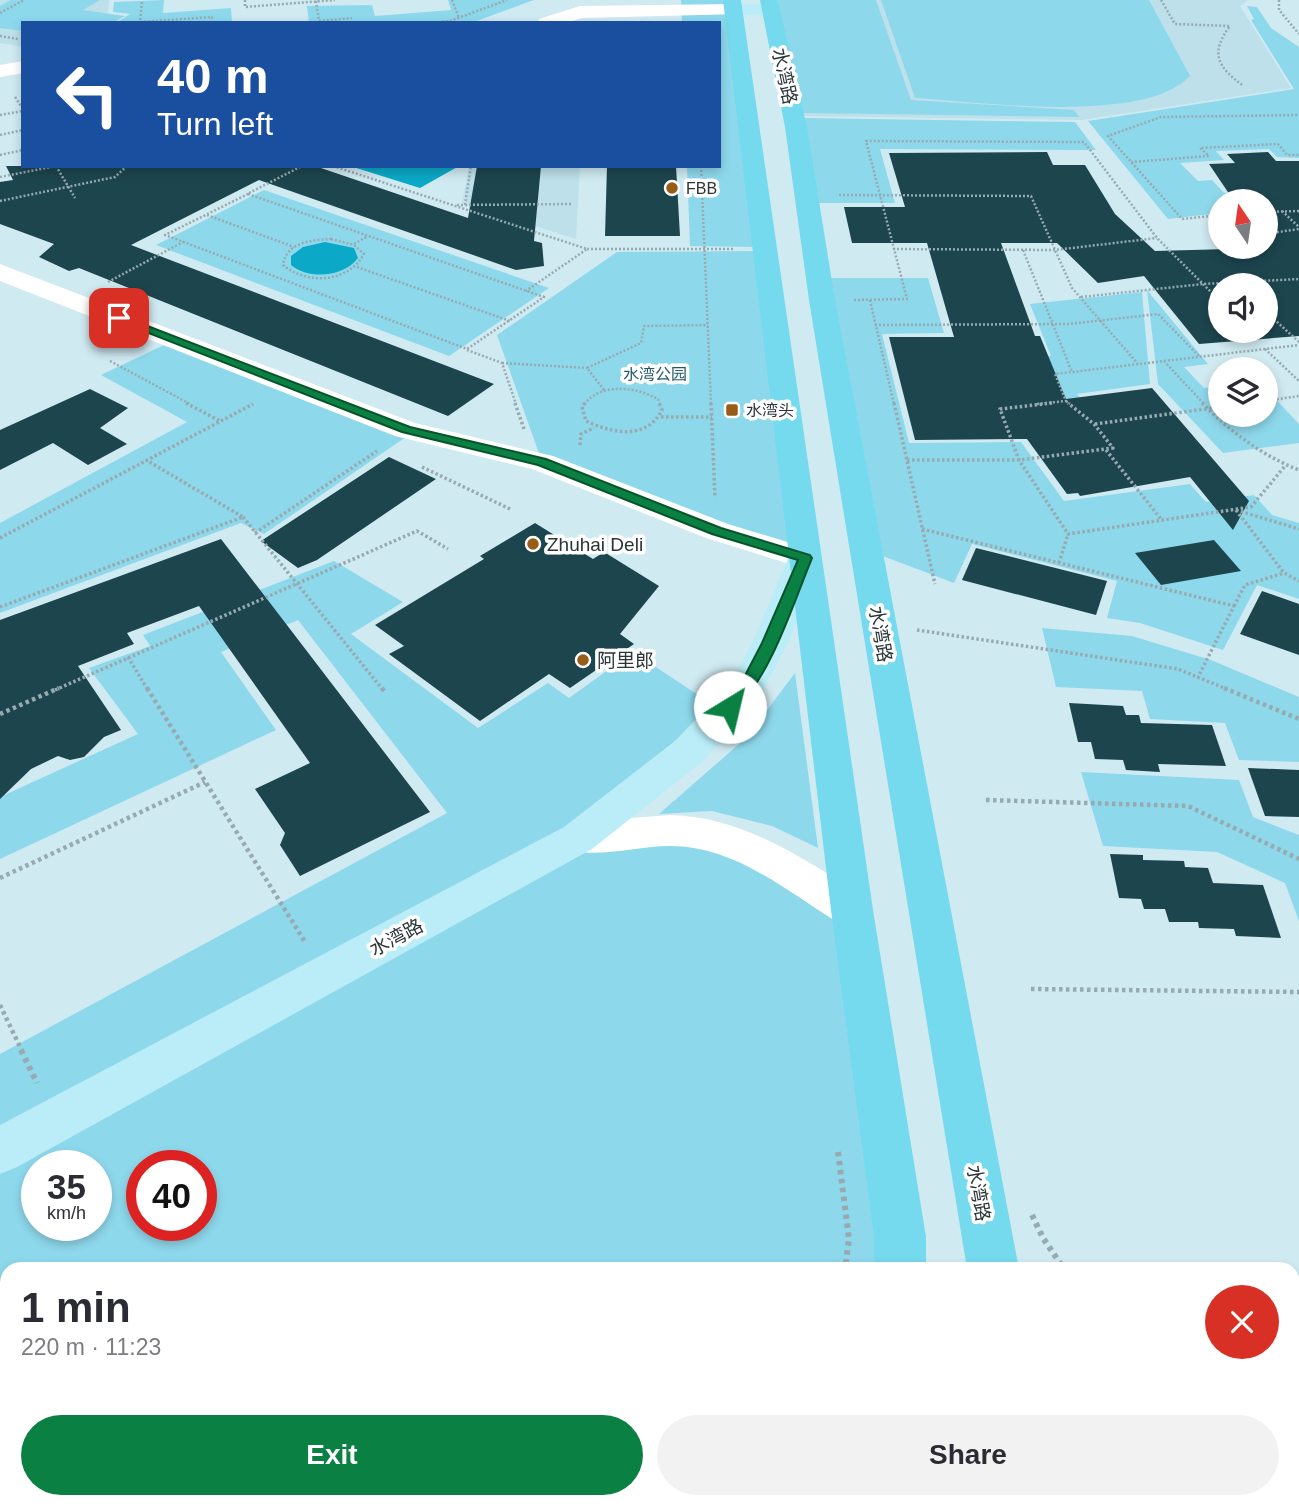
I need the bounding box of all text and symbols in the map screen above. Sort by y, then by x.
street label: 水湾路 [768,46,801,106]
icon: left [42,49,133,140]
text: 40 m [157,49,269,103]
text: Turn left [157,106,273,142]
marker: FBB [664,180,680,196]
place label: FBB [686,180,717,197]
north arrow [1208,189,1278,259]
map controls [1208,189,1278,427]
button: sound [1208,273,1278,343]
pin [89,288,149,348]
icon: arrive [100,299,138,337]
button: layers [1208,357,1278,427]
park label: 水湾公园 [623,366,687,383]
marker: 水湾头 [724,402,740,418]
place label: 水湾头 [746,402,794,419]
place label: Zhuhai Deli [547,534,643,555]
marker: Zhuhai Deli [525,536,541,552]
street label: 水湾路 [865,604,896,664]
place label: 阿里郎 [597,650,654,671]
marker: 阿里郎 [575,652,591,668]
position arrow [693,670,767,744]
street label: 水湾路 [366,915,426,960]
speed limit sign: 40 [126,1150,217,1241]
street label: 水湾路 [963,1163,994,1223]
text: 35 [47,1167,86,1206]
text: km/h [47,1203,86,1223]
text: 1 min [21,1284,131,1331]
button: close [1205,1285,1279,1359]
text: 220 m · 11:23 [21,1334,161,1360]
button: Exit [21,1415,643,1495]
button: Share [657,1415,1279,1495]

